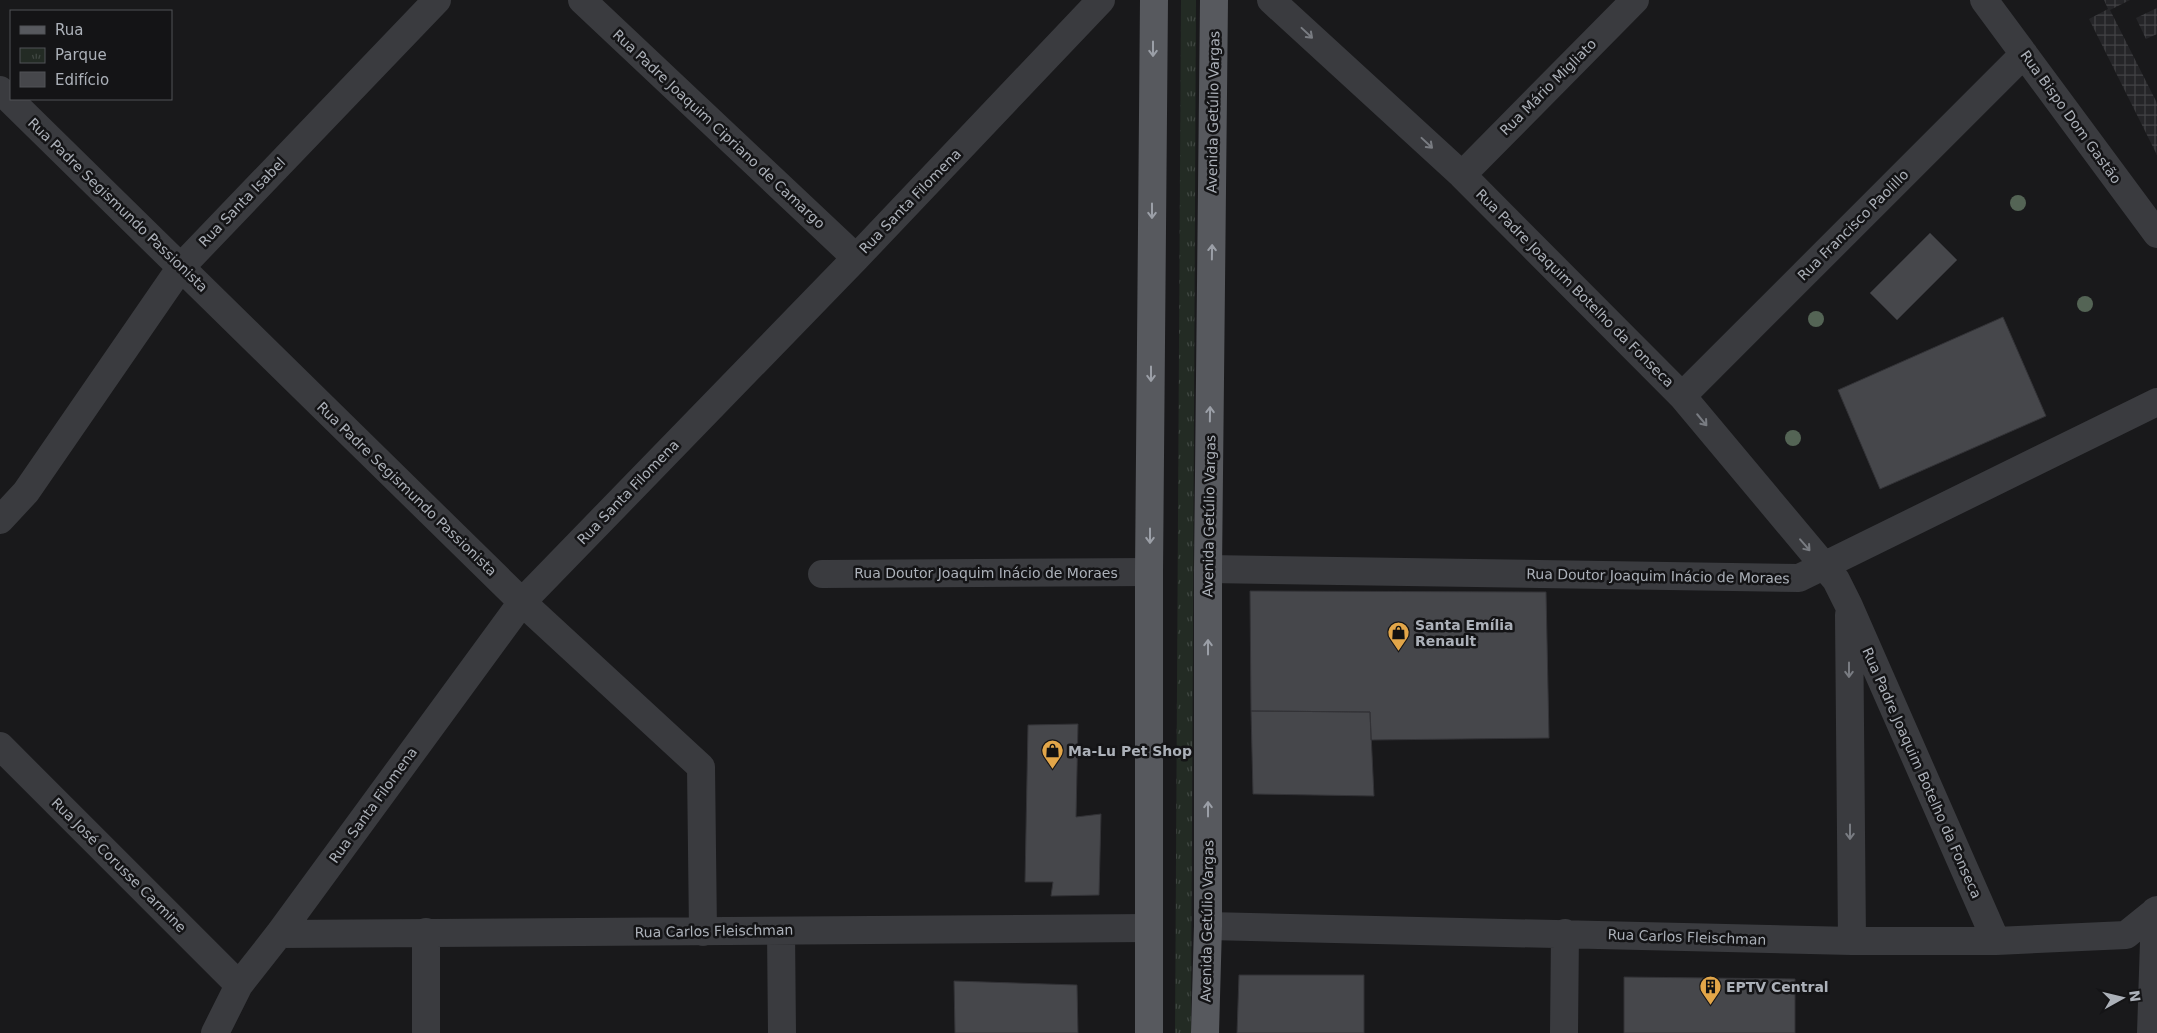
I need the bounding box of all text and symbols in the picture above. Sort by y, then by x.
legend [10,10,172,100]
text: Rua [55,21,83,39]
street label: Rua Padre Joaquim Cipriano de Camargo [610,26,828,232]
one-way arrow [1301,27,1314,39]
street label: Avenida Getúlio Vargas [1204,31,1222,193]
street label: Rua Mário Migliato [1497,36,1599,138]
one-way arrow [1148,40,1158,56]
text: Parque [55,46,107,64]
street label: Rua Bispo Dom Gastão [2017,47,2125,187]
text: Edifício [55,71,109,89]
street label: Rua Padre Segismundo Passionista [25,115,211,295]
one-way arrow [1421,137,1433,149]
street label: Rua Santa Filomena [856,145,964,257]
street label: Rua Santa Isabel [196,154,288,250]
street label: Rua Francisco Paolillo [1794,166,1912,284]
street label: Rua Padre Joaquim Botelho da Fonseca [1473,186,1677,390]
one-way arrow [1147,202,1157,219]
one-way arrow [1207,244,1217,260]
one-way arrow [1146,365,1156,381]
street label: Rua Padre Segismundo Passionista [314,399,500,579]
one-way arrow [1205,407,1215,423]
one-way arrow [1696,413,1707,426]
street label: Avenida Getúlio Vargas [1200,435,1218,597]
street label: Rua Santa Filomena [574,436,682,548]
one-way arrow [1145,528,1154,544]
one-way arrow [1799,538,1810,551]
street label: Rua Doutor Joaquim Inácio de Moraes [854,565,1118,581]
street label: Rua Doutor Joaquim Inácio de Moraes [1526,566,1790,586]
place label: Santa Emília Renault [1415,617,1514,649]
shop icon: Santa Emília Renault [1387,621,1411,652]
one-way arrow [1203,639,1213,656]
street label: Rua Padre Joaquim Botelho da Fonseca [1859,645,1985,901]
one-way arrow [1844,662,1854,678]
shop icon: Ma-Lu Pet Shop [1040,739,1064,770]
place label: Ma-Lu Pet Shop [1068,743,1192,759]
street label: Rua Santa Filomena [326,744,420,866]
street label: Rua José Corusse Carmine [48,794,190,936]
one-way arrow [1203,802,1213,818]
one-way arrow [1845,824,1855,840]
street label: Avenida Getúlio Vargas [1198,840,1216,1002]
street label: Rua Carlos Fleischman [635,922,793,940]
street label: Rua Carlos Fleischman [1607,926,1767,948]
north arrow [2097,973,2147,1023]
building icon: EPTV Central [1698,975,1722,1006]
place label: EPTV Central [1726,979,1829,995]
text: N [2126,989,2144,1003]

